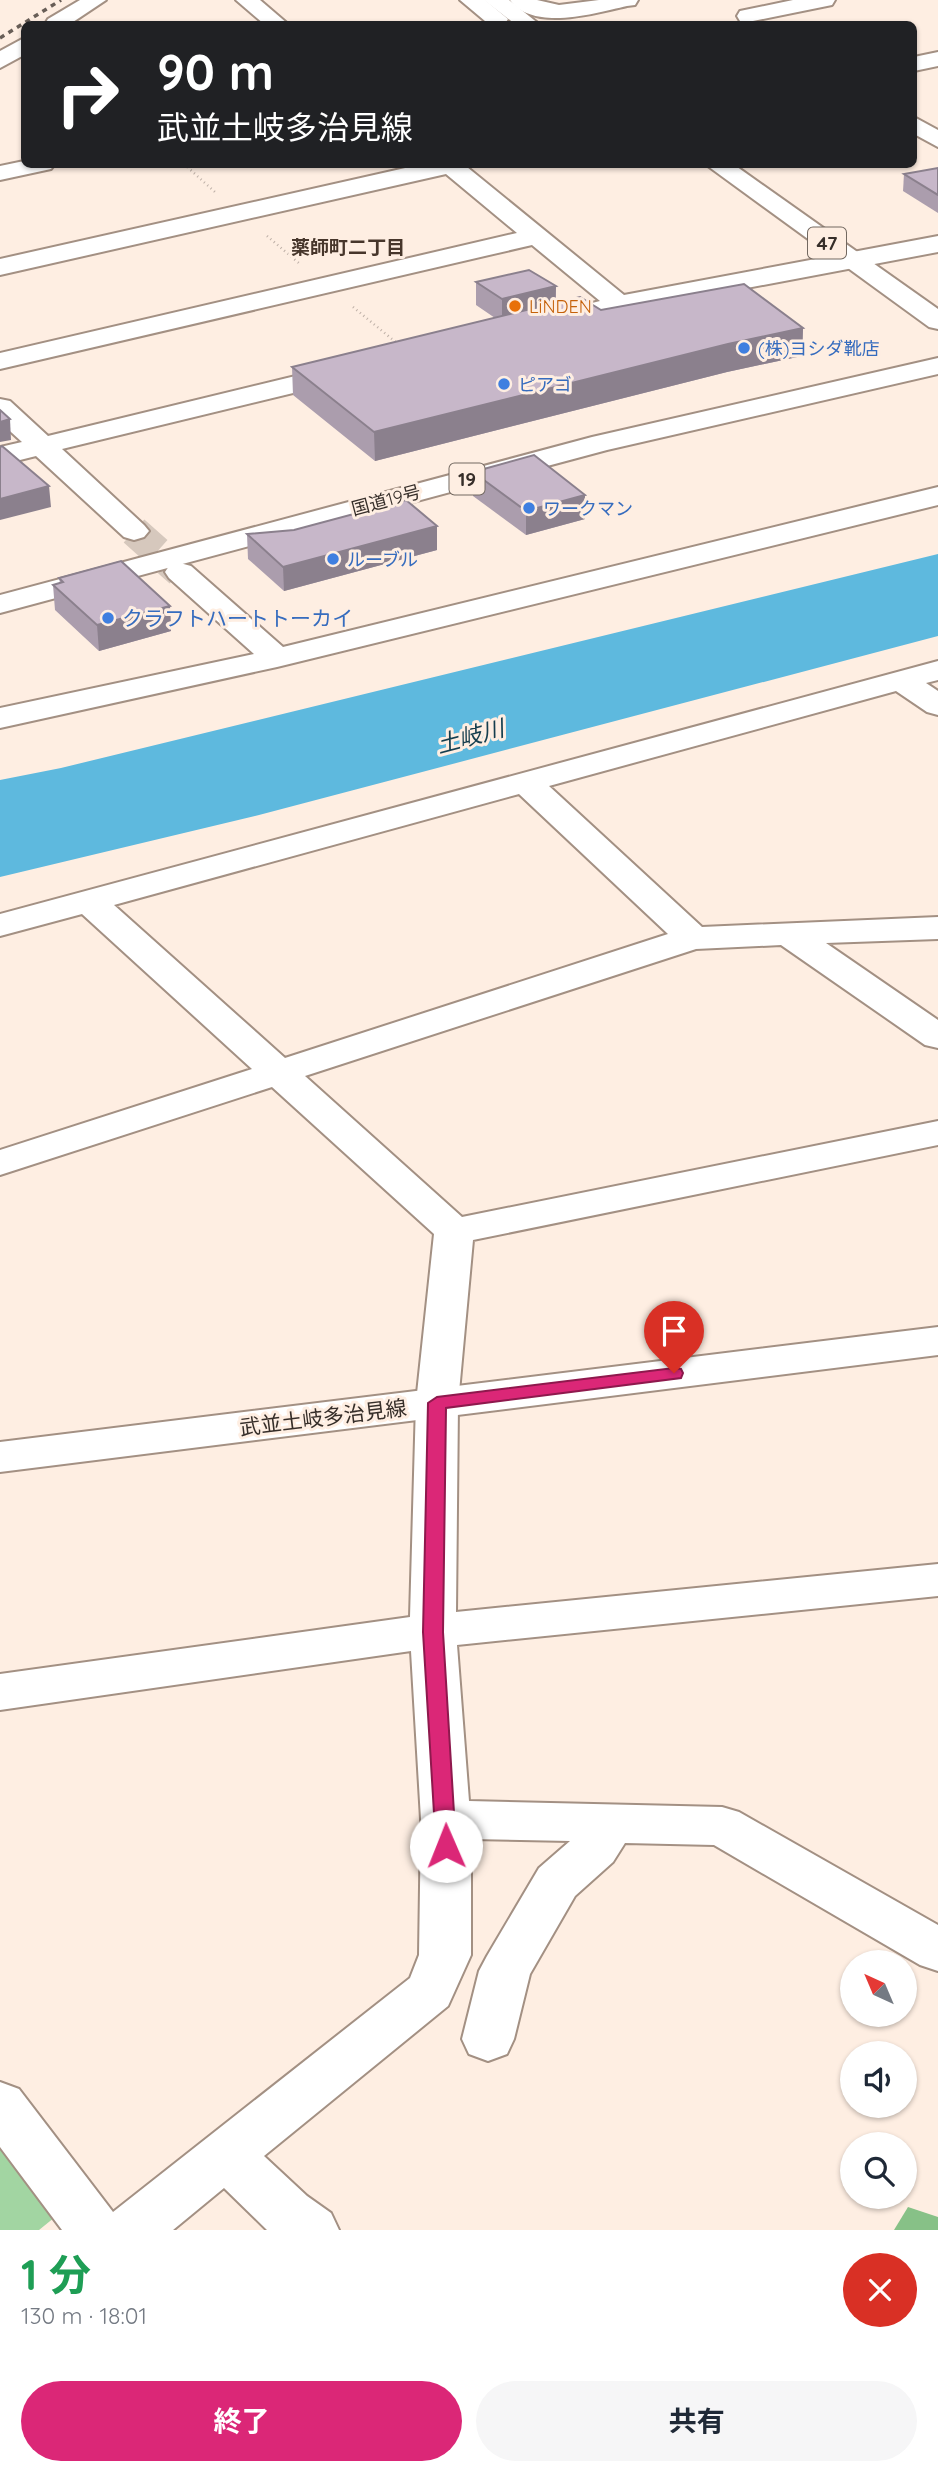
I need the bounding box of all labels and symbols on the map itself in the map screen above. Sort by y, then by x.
road number: 47 [808,228,846,258]
district label: 薬師町二丁目 [291,235,405,259]
place label: LiNDEN [529,295,592,318]
marker: LiNDEN [507,298,523,314]
place label: (株)ヨシダ靴店 [758,337,879,360]
marker: (株)ヨシダ靴店 [736,340,752,356]
place label: ピアゴ [518,373,572,396]
marker: ピアゴ [496,376,512,392]
road number: 19 [449,464,484,494]
street label: 国道19号 [349,480,423,520]
place label: ワークマン [543,497,633,520]
marker: ワークマン [521,500,537,516]
place label: ルーブル [347,548,418,571]
marker: ルーブル [325,551,341,567]
place label: クラフトハートトーカイ [122,605,353,631]
marker: クラフトハートトーカイ [100,610,116,626]
water label: 土岐川 [433,712,510,759]
pin [644,1301,704,1373]
street label: 武並土岐多治見線 [238,1394,408,1440]
position arrow [409,1809,483,1883]
north arrow [840,1950,917,2026]

